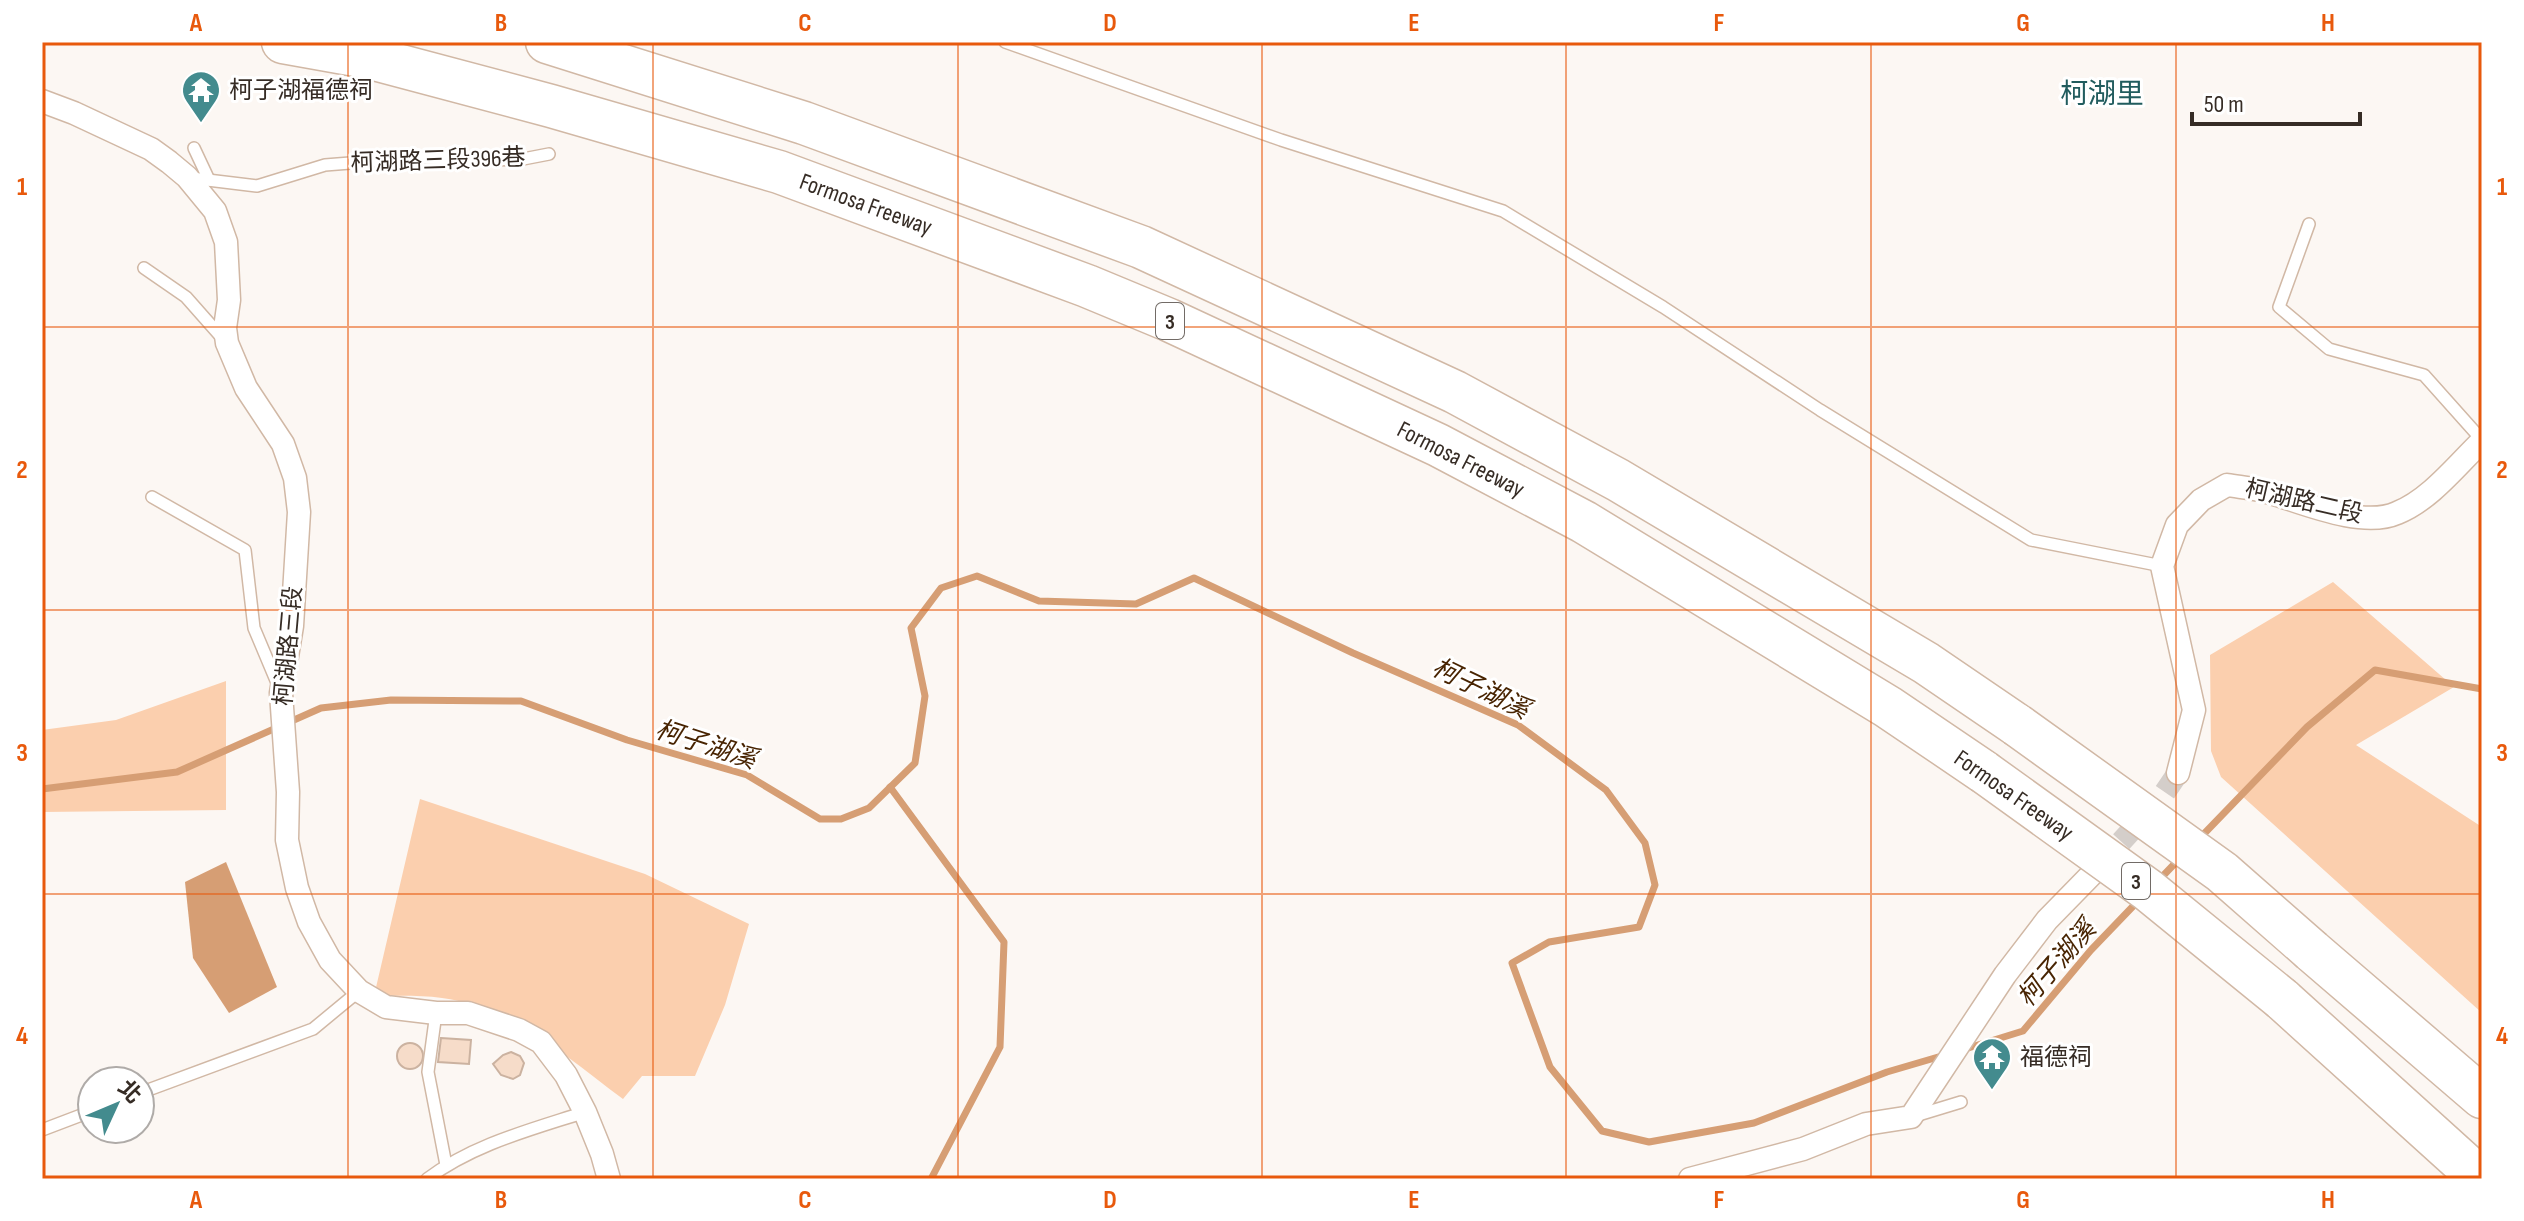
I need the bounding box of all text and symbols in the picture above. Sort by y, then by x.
text: A [189,8,203,39]
text: B [495,8,507,39]
text: C [798,8,812,39]
text: D [1103,8,1117,39]
text: E [1408,8,1420,39]
text: F [1714,8,1725,39]
text: G [2016,8,2030,39]
text: H [2321,8,2335,39]
temple icon: 柯子湖福德祠 [180,69,222,124]
place label: 柯子湖福德祠 [229,76,373,105]
scale bar [2192,76,2360,126]
district label: 柯湖里 [2060,78,2144,111]
text: 50 m [2204,90,2244,119]
street label: 柯湖路三段396巷 [350,143,526,178]
street label: Formosa Freeway [796,167,936,242]
text: 1 [17,172,27,203]
text: 1 [2497,172,2507,203]
road number: 3 [1156,303,1184,339]
street label: Formosa Freeway [1392,415,1529,504]
text: 2 [16,455,28,486]
text: 2 [2496,455,2508,486]
street label: 柯湖路二段 [2242,474,2366,529]
street label: 柯湖路三段 [269,585,308,707]
water label: 柯子湖溪 [1427,653,1537,728]
water label: 柯子湖溪 [651,715,764,777]
text: 3 [16,738,28,769]
text: 3 [2496,738,2508,769]
street label: Formosa Freeway [1949,744,2079,847]
road number: 3 [2122,863,2150,899]
water label: 柯子湖溪 [2011,912,2106,1013]
text: 4 [16,1021,28,1052]
text: 4 [2496,1021,2508,1052]
temple icon: 福德祠 [1971,1036,2013,1091]
place label: 福德祠 [2020,1043,2092,1072]
north arrow [76,1065,156,1145]
text: 北 [112,1075,147,1109]
text: A [189,1185,203,1216]
text: B [495,1185,507,1216]
text: C [798,1185,812,1216]
text: D [1103,1185,1117,1216]
text: E [1408,1185,1420,1216]
text: F [1714,1185,1725,1216]
text: G [2016,1185,2030,1216]
text: H [2321,1185,2335,1216]

